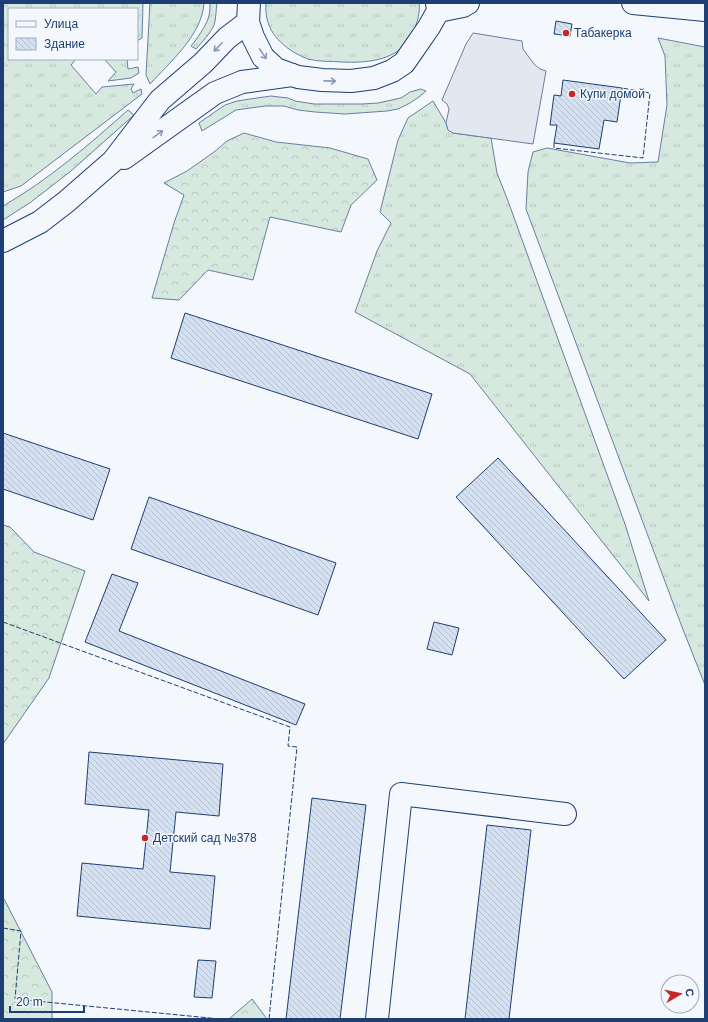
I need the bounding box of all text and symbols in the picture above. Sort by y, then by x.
legend [8,8,138,60]
text: Улица [44,17,78,31]
place label: Табакерка [574,26,632,40]
marker: Табакерка [561,28,571,38]
text: Здание [44,37,85,51]
one-way arrow [213,42,223,52]
one-way arrow [259,49,267,60]
one-way arrow [323,77,336,84]
place label: Купи домой [580,87,645,101]
marker: Купи домой [567,89,577,99]
one-way arrow [152,130,163,138]
place label: Детский сад №378 [153,831,257,845]
marker: Детский сад №378 [140,833,150,843]
north arrow [660,974,700,1014]
scale bar [10,988,84,1014]
text: С [683,988,696,997]
text: 20 m [16,995,43,1009]

